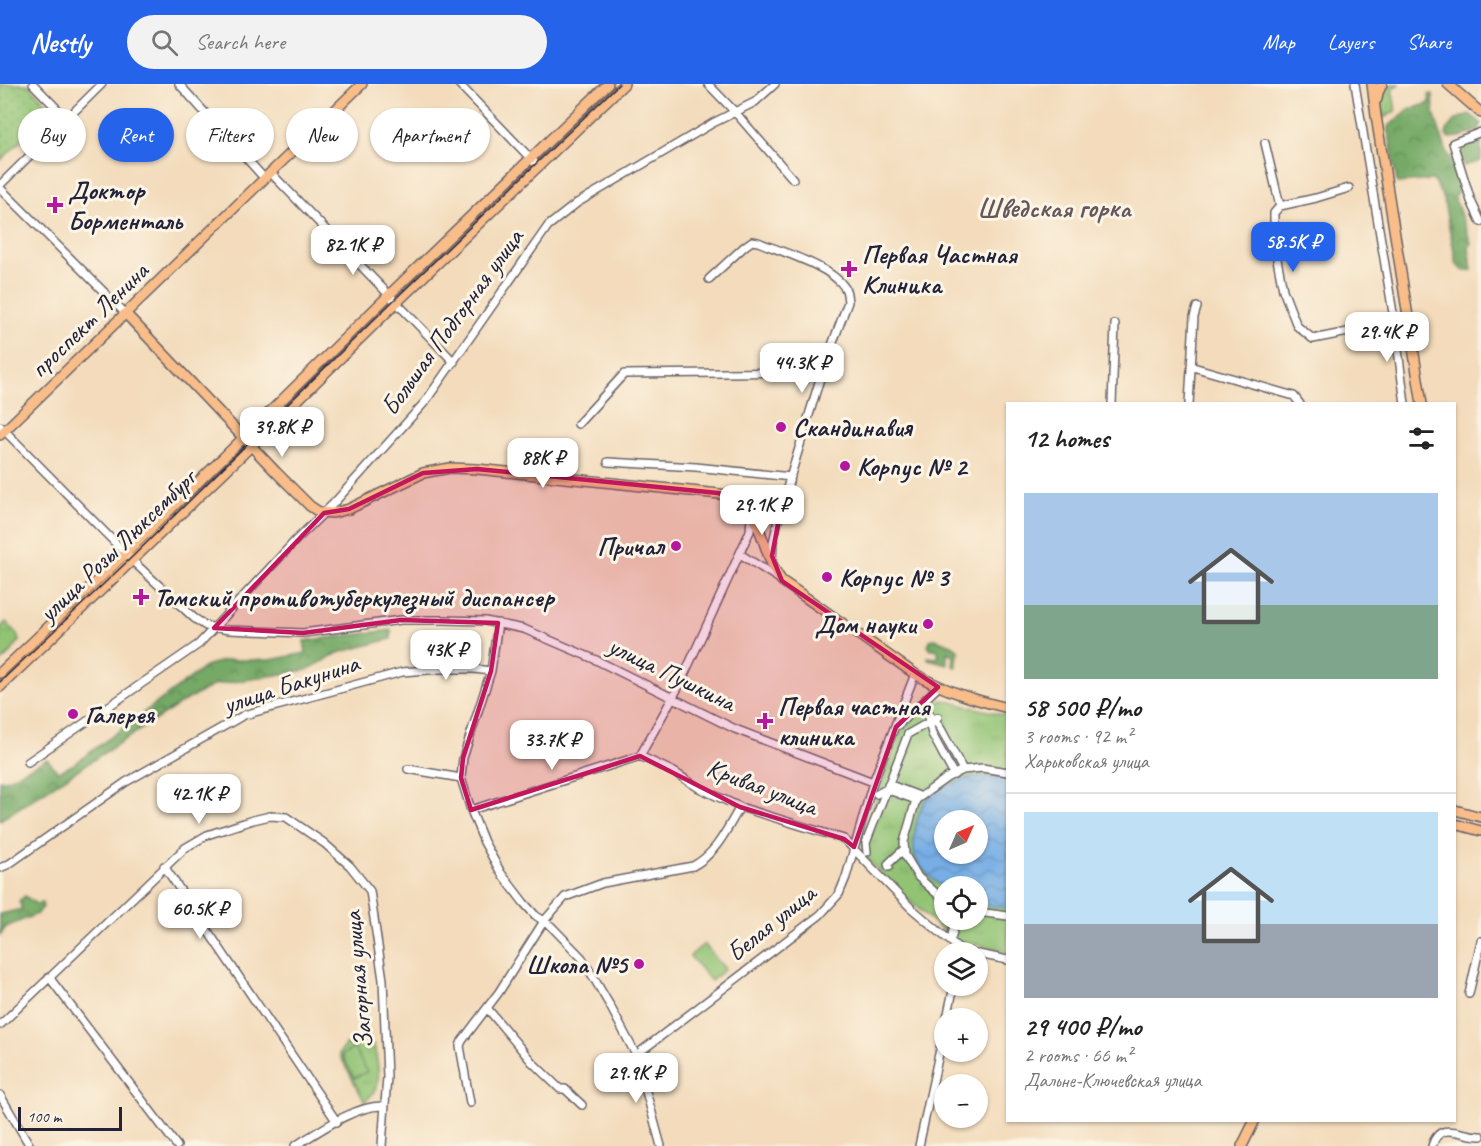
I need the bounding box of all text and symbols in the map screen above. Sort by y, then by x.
search box [127,15,547,69]
text: Nestly [30,25,91,60]
icon: search [148,26,181,59]
text: Search here [196,28,285,56]
text: Map [1262,29,1295,55]
text: Layers [1328,29,1374,55]
text: Share [1407,29,1451,55]
chip: Buy [18,108,86,162]
chip: Rent [98,108,174,162]
chip: Filters [186,108,274,162]
chip: New [286,108,358,162]
chip: Apartment [370,108,490,162]
place label: Доктор Борменталь [68,174,184,237]
district label: Шведская горка [977,191,1133,225]
marker: Доктор Борменталь [46,196,64,214]
street label: Большая Подгорная улица [373,221,532,422]
pin: 58.5K ₽ [1238,222,1348,273]
pin: 82.1K ₽ [298,225,408,276]
text: 58.5K ₽ [1265,229,1321,254]
text: 82.1K ₽ [325,232,381,257]
place label: Первая Частная Клиника [862,238,1018,301]
street label: проспект Ленина [23,254,156,385]
marker: Первая Частная Клиника [840,260,858,278]
pin: 29.4K ₽ [1332,312,1442,363]
text: 29.4K ₽ [1359,319,1415,344]
pin: 44.3K ₽ [747,343,857,394]
text: 44.3K ₽ [774,350,830,375]
pin: 39.8K ₽ [227,407,337,458]
place label: Скандинавия [793,411,914,444]
text: 39.8K ₽ [254,414,310,439]
marker: Скандинавия [774,420,788,434]
text: 12 homes [1024,422,1109,455]
icon: filters [1405,422,1438,455]
pin: 88K ₽ [501,438,585,489]
text: 88K ₽ [521,445,565,470]
place label: Корпус № 2 [857,450,969,483]
marker: Корпус № 2 [838,459,852,473]
street label: улица Розы Люксембург [30,460,205,631]
pin: 29.1K ₽ [707,485,817,536]
text: 29.1K ₽ [734,492,790,517]
place label: Причал [597,530,666,563]
icon: home [1177,532,1285,640]
marker: Причал [669,539,683,553]
place label: Корпус № 3 [839,561,951,594]
marker: Корпус № 3 [820,570,834,584]
place label: Томский противотуберкулезный диспансер [154,581,556,614]
marker: Томский противотуберкулезный диспансер [132,588,150,606]
place label: Дом науки [815,608,918,641]
marker: Дом науки [921,617,935,631]
street label: улица Пушкина [601,628,743,720]
pin: 43K ₽ [404,630,488,681]
text: 43K ₽ [424,637,468,662]
street label: улица Бакунина [217,646,365,722]
place label: Первая частная клиника [778,690,931,753]
text: 58 500 ₽/mo [1024,691,1141,724]
place label: Галерея [85,698,156,731]
marker: Галерея [66,707,80,721]
marker: Первая частная клиника [756,712,774,730]
pin: 33.7K ₽ [497,720,607,771]
text: 3 rooms · 92 m² [1024,724,1132,749]
text: 33.7K ₽ [524,727,580,752]
text: Харьковская улица [1024,749,1149,774]
street label: Кривая улица [702,751,824,824]
pin: 42.1K ₽ [144,774,254,825]
text: 42.1K ₽ [171,781,227,806]
north arrow [934,810,988,864]
map controls [934,810,988,1128]
icon: home [1177,851,1285,959]
street label: Белая улица [720,876,824,969]
button: locate [934,876,988,930]
pin: 60.5K ₽ [145,889,255,940]
text: 60.5K ₽ [172,896,228,921]
street label: Загорная улица [335,908,380,1050]
button: layers [934,942,988,996]
place label: Школа №5 [526,948,630,981]
marker: Школа №5 [632,957,646,971]
button: + [934,1008,988,1062]
text: 29 400 ₽/mo [1024,1010,1142,1043]
text: 2 rooms · 66 m² [1024,1043,1132,1068]
pin: 29.9K ₽ [581,1053,691,1104]
text: 29.9K ₽ [608,1060,664,1085]
text: Дальне-Ключевская улица [1024,1068,1201,1093]
button: − [934,1074,988,1128]
scale bar [18,1104,122,1132]
text: 100 m [27,1107,61,1127]

